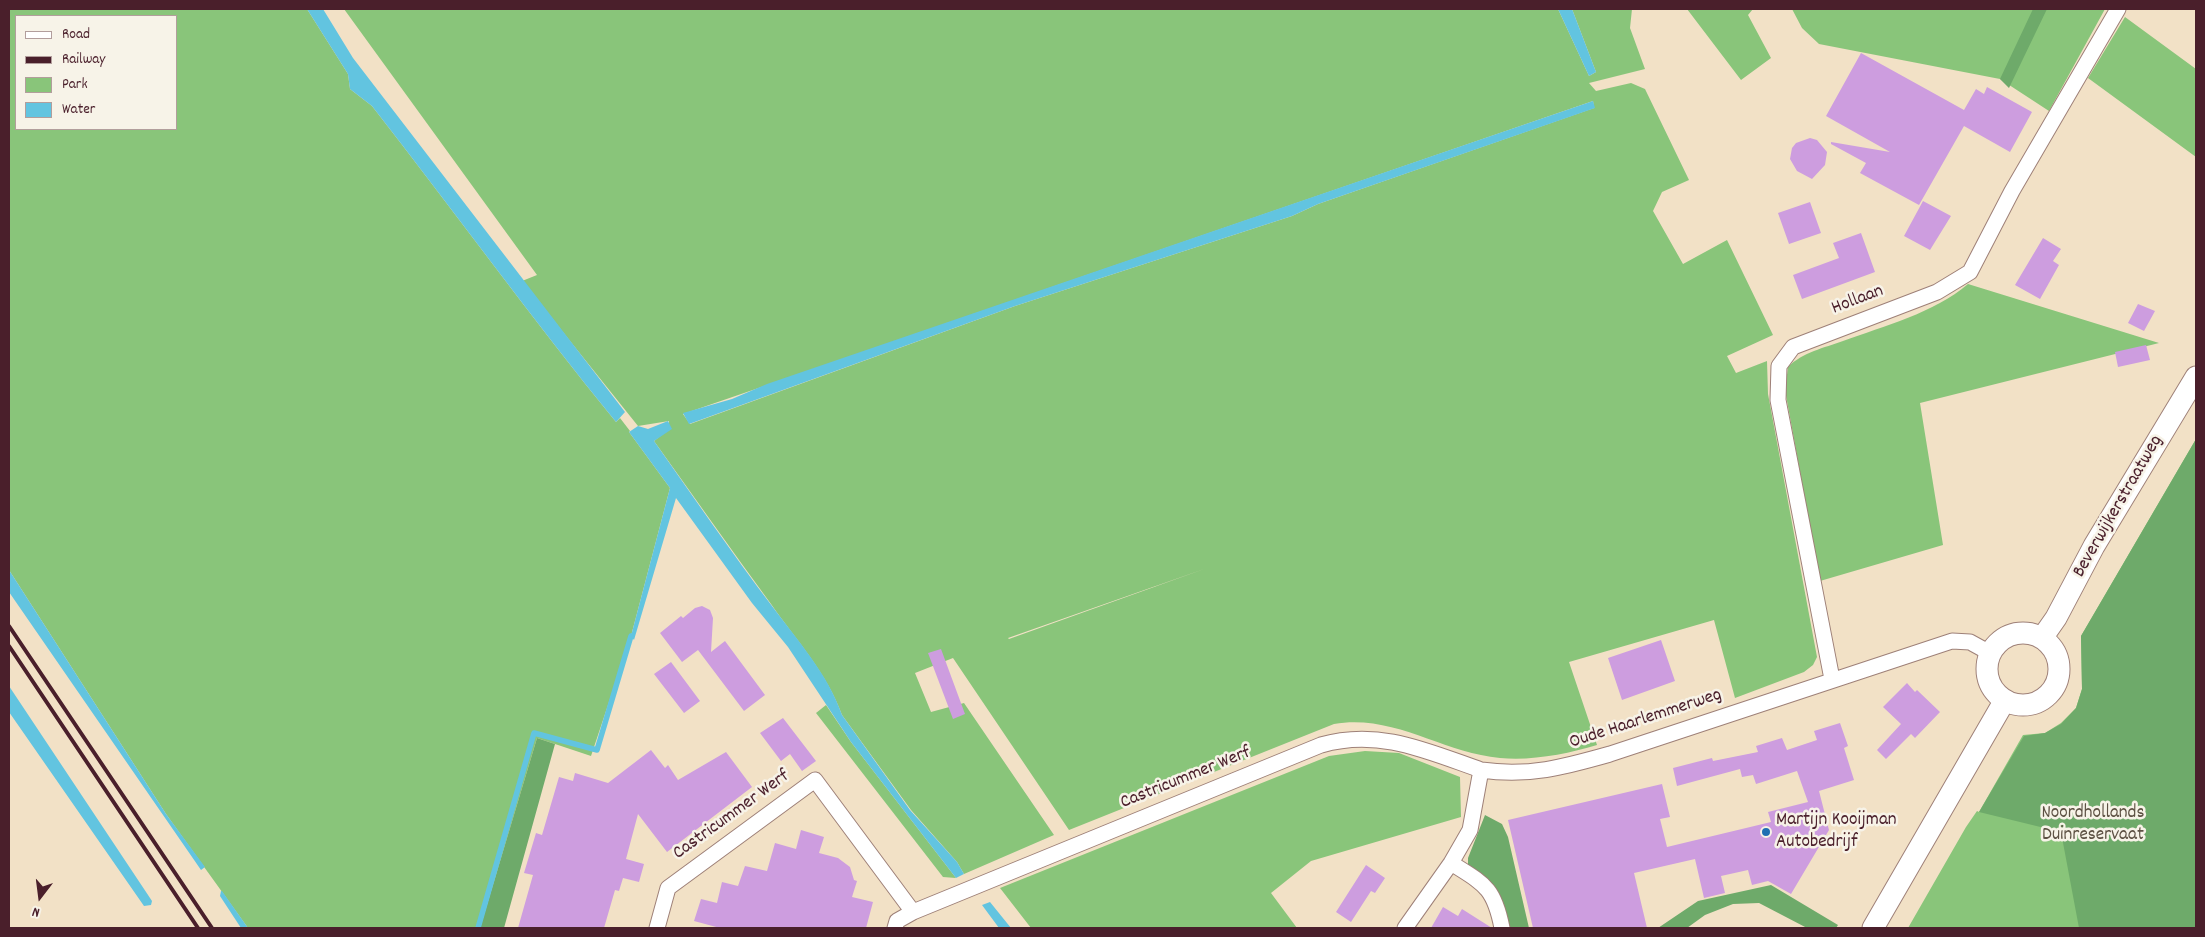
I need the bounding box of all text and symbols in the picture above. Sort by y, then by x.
legend [15,15,178,130]
text: Road [62,24,90,46]
text: Railway [62,49,105,71]
text: Park [62,74,88,96]
text: Water [62,99,95,121]
street label: Hollaan [1829,281,1887,321]
street label: Beverwijkerstraatweg [2069,432,2169,582]
street label: Oude Haarlemmerweg [1567,685,1725,755]
street label: Castricummer Werf [1118,742,1254,816]
street label: Castricummer Werf [669,766,795,866]
park label: Noordhollands Duinreservaat [2041,803,2145,847]
place label: Martijn Kooijman Autobedrijf [1776,810,1897,854]
marker: Martijn Kooijman Autobedrijf [1760,826,1772,838]
north arrow [15,872,65,922]
text: N [30,901,42,922]

